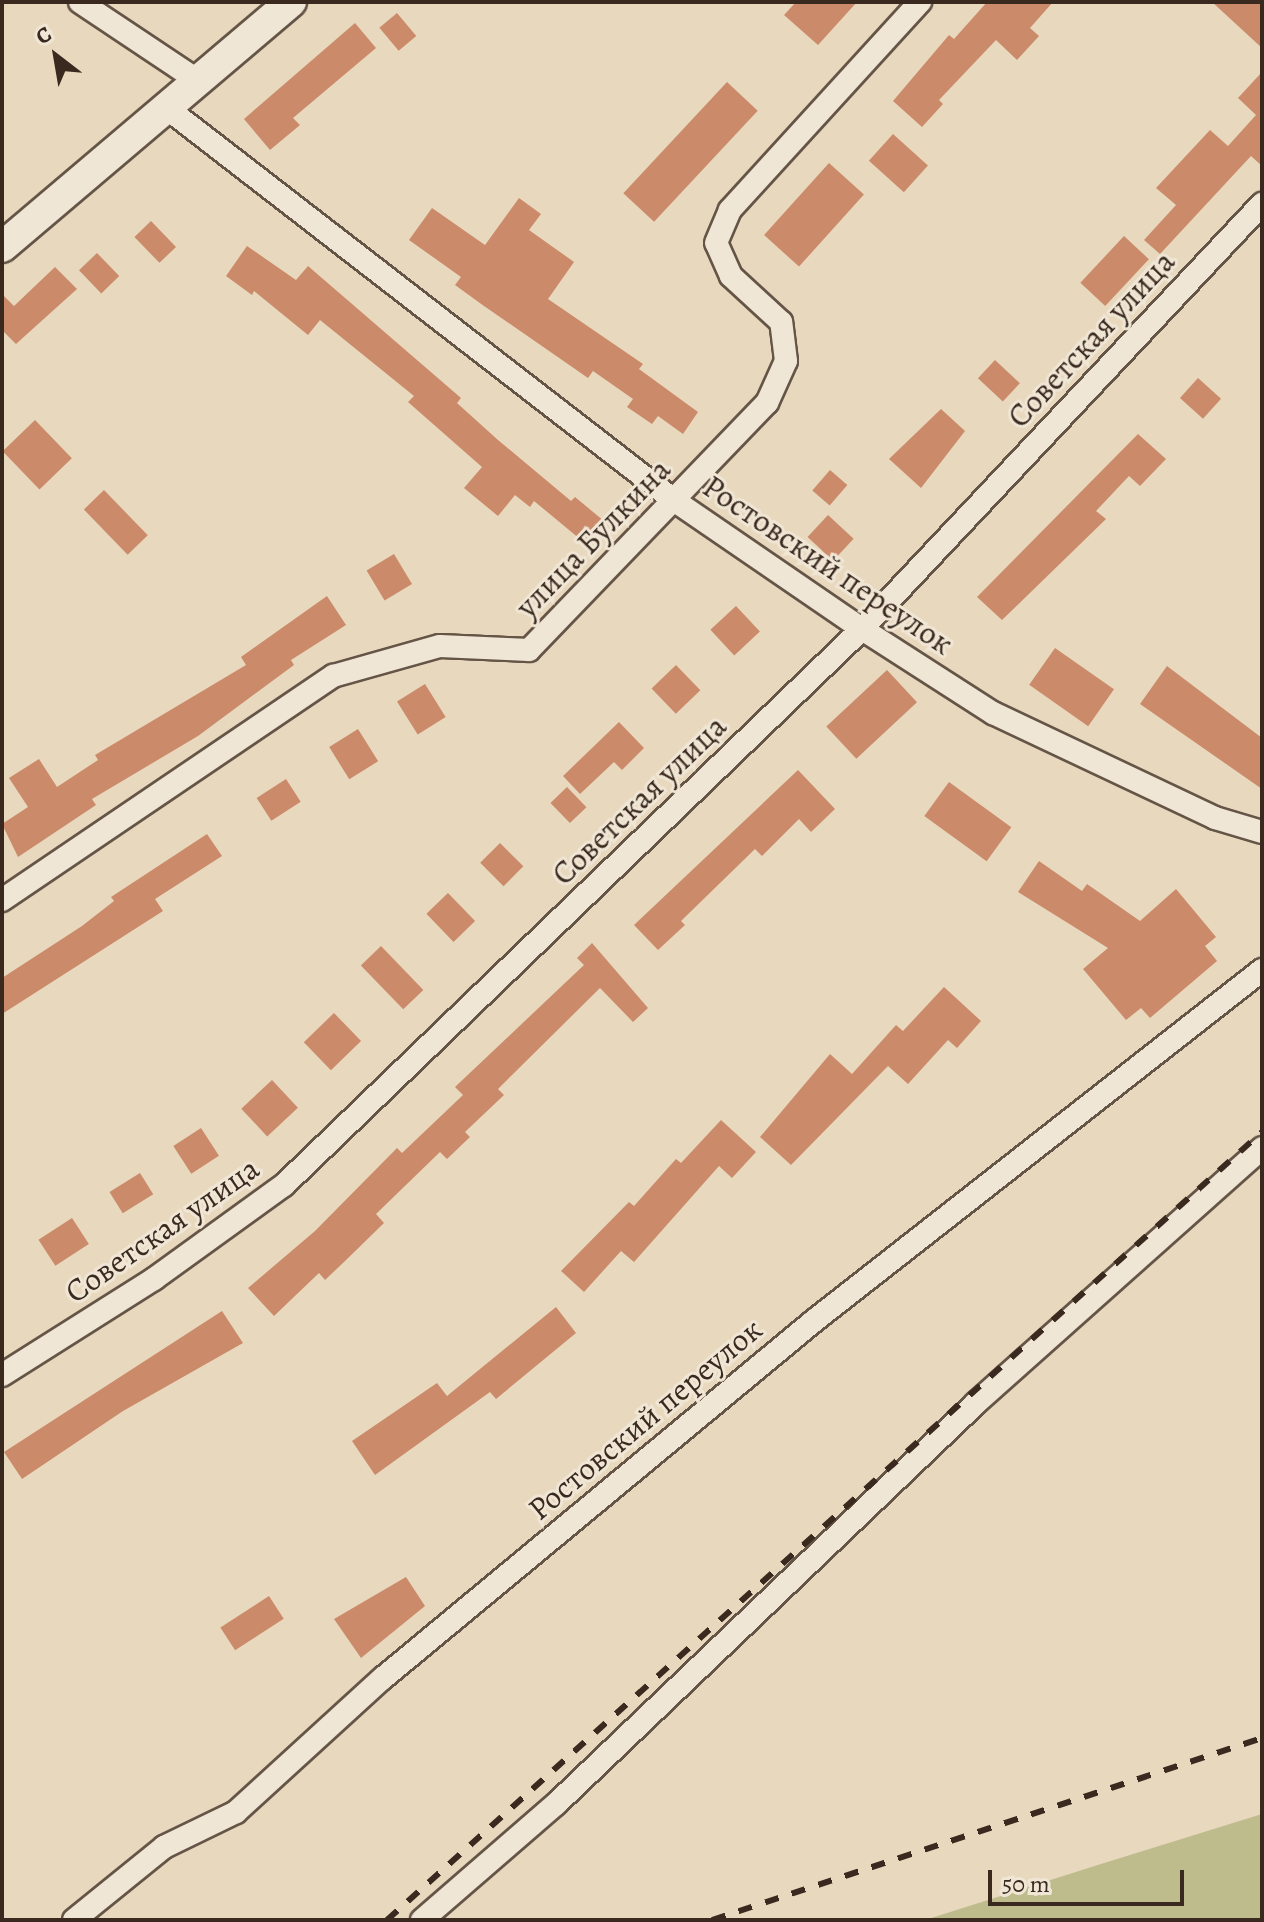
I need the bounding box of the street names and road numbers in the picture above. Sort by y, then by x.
street label: Советская улица [999,243,1183,435]
street label: улица Булкина [508,450,678,626]
street label: Ростовский переулок [696,467,960,663]
street label: Советская улица [544,707,734,893]
street label: Советская улица [58,1149,266,1311]
street label: Ростовский переулок [520,1310,770,1528]

